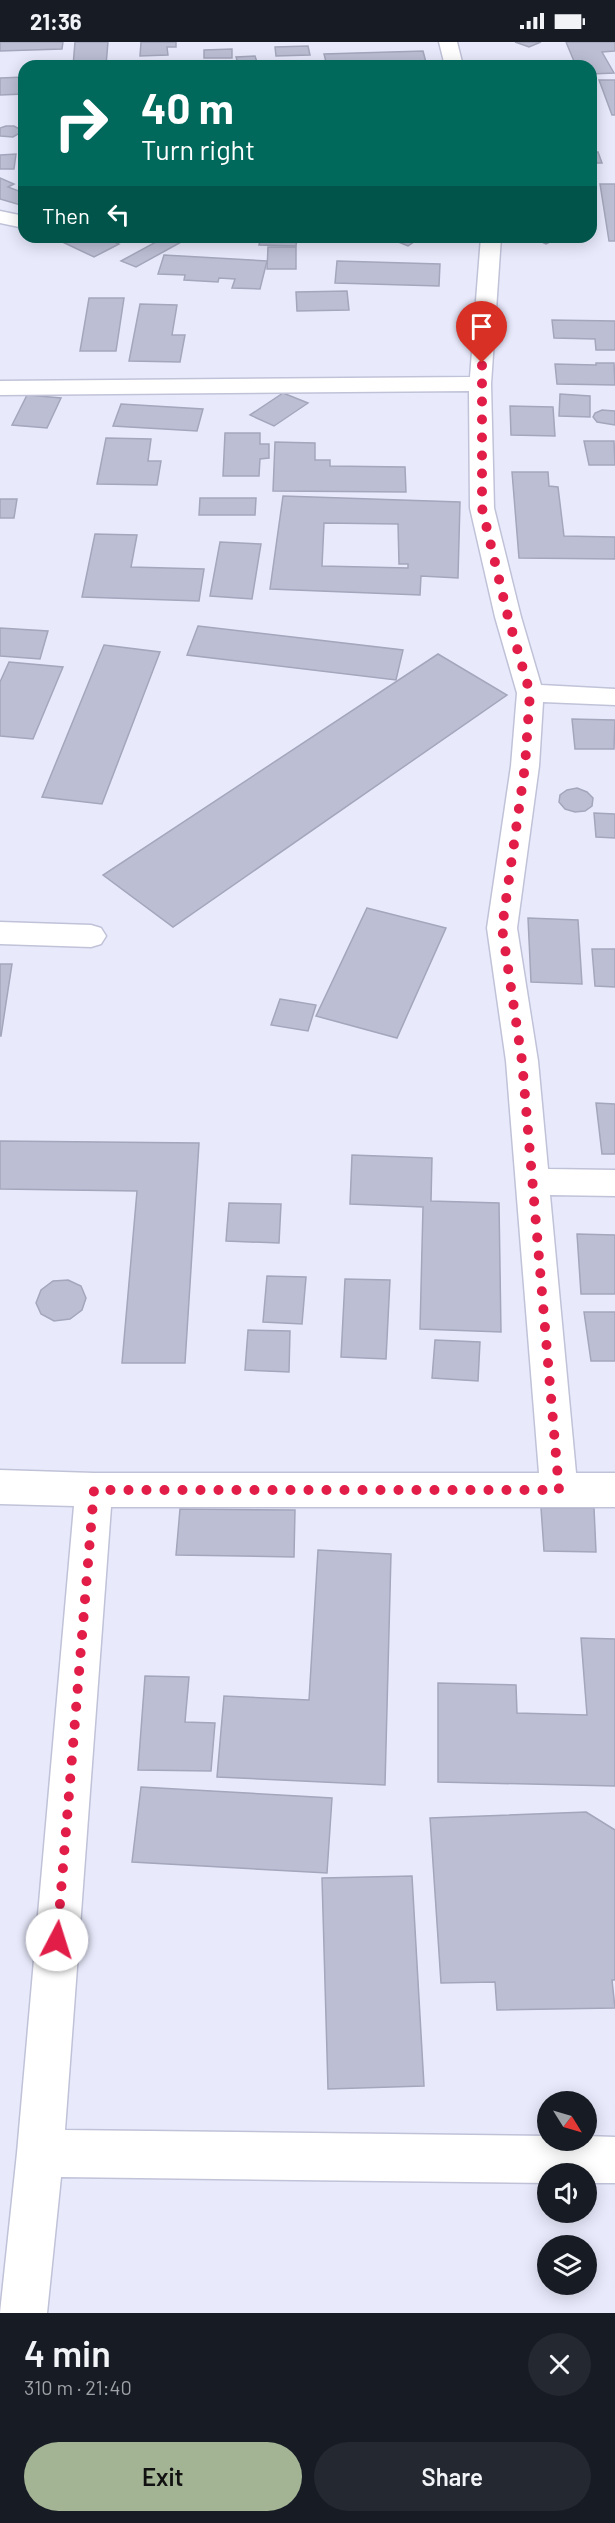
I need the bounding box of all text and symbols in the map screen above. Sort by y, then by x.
text: 21:36 [30,8,82,34]
text: 40 m [141,82,234,132]
icon: right [42,84,120,162]
text: Turn right [141,133,255,165]
icon: left [102,198,135,231]
text: Then [42,202,90,228]
pin [456,301,507,363]
icon: arrive [465,310,498,343]
position arrow [25,1908,89,1972]
north arrow [537,2091,597,2151]
map controls [537,2091,597,2295]
button: sound [537,2163,597,2223]
button: layers [537,2235,597,2295]
text: 4 min [24,2331,111,2374]
button: close [528,2333,591,2396]
text: 310 m · 21:40 [24,2375,132,2399]
button: Exit [24,2442,302,2511]
button: Share [314,2442,591,2511]

